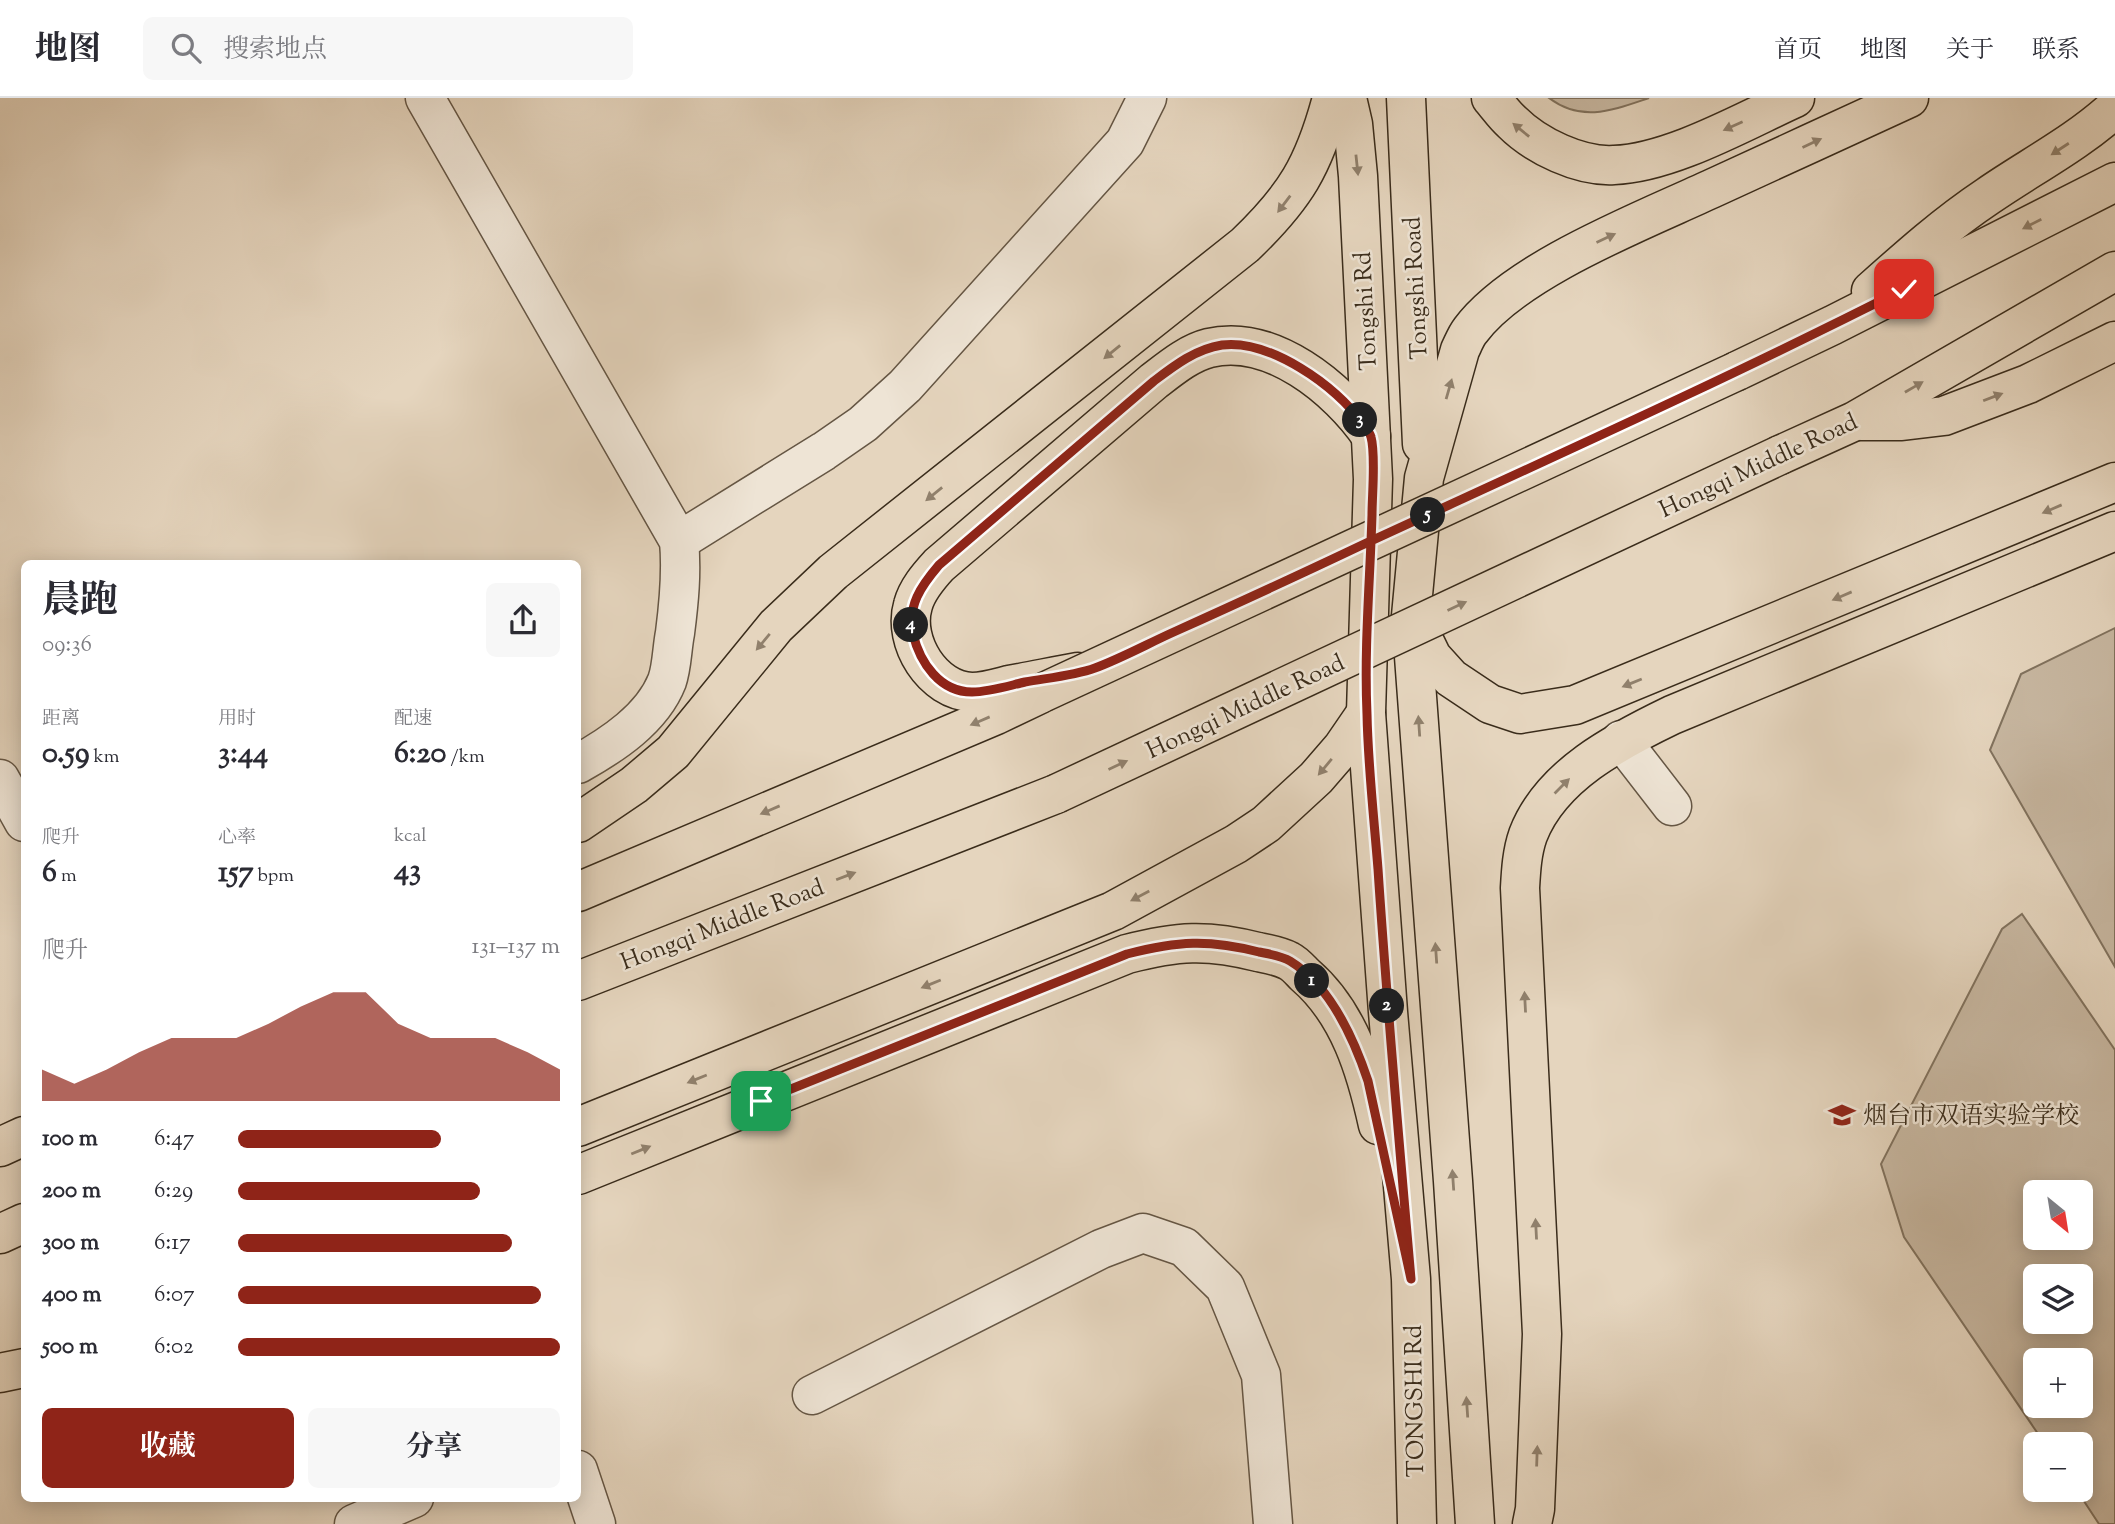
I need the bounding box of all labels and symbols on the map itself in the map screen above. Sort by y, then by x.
one-way arrow [1723,120,1743,132]
one-way arrow [1512,122,1530,137]
one-way arrow [1802,137,1822,149]
one-way arrow [2051,142,2070,155]
one-way arrow [1352,155,1363,177]
one-way arrow [1278,195,1292,213]
street label: Tongshi Road [1396,215,1438,360]
one-way arrow [2022,218,2042,229]
one-way arrow [1595,232,1616,243]
street label: Tongshi Rd [1347,250,1387,371]
pin [1874,259,1934,319]
one-way arrow [1103,344,1121,359]
one-way arrow [1444,377,1455,399]
one-way arrow [1905,381,1924,393]
one-way arrow [1983,391,2004,402]
pin: 3 [1342,402,1378,438]
street label: Hongqi Middle Road [1654,406,1864,528]
one-way arrow [925,486,943,500]
pin: 5 [1410,498,1446,532]
one-way arrow [2041,503,2062,514]
one-way arrow [1831,591,1852,602]
one-way arrow [1447,600,1467,612]
pin: 4 [894,608,928,642]
one-way arrow [755,633,770,651]
street label: Hongqi Middle Road [1141,647,1351,769]
one-way arrow [1621,678,1642,689]
one-way arrow [1414,715,1425,737]
one-way arrow [969,716,990,727]
one-way arrow [1318,758,1333,776]
one-way arrow [1108,759,1128,771]
one-way arrow [1553,779,1570,795]
one-way arrow [760,804,780,816]
one-way arrow [836,870,857,881]
street label: Hongqi Middle Road [616,871,830,980]
one-way arrow [1130,890,1150,902]
one-way arrow [1430,942,1441,964]
pin: 1 [1294,964,1330,998]
one-way arrow [920,979,941,990]
pin: 2 [1370,988,1404,1024]
one-way arrow [1519,990,1530,1012]
pin [731,1071,791,1131]
one-way arrow [686,1073,707,1084]
school or university icon: 烟台市双语实验学校 [1827,1100,1857,1130]
place label: 烟台市双语实验学校 [1863,1100,2079,1134]
one-way arrow [630,1144,651,1155]
one-way arrow [1447,1169,1458,1191]
north arrow [2023,1180,2093,1250]
one-way arrow [1531,1218,1542,1240]
street label: TONGSHI Rd [1398,1324,1434,1477]
one-way arrow [1461,1396,1472,1418]
one-way arrow [1532,1445,1543,1467]

